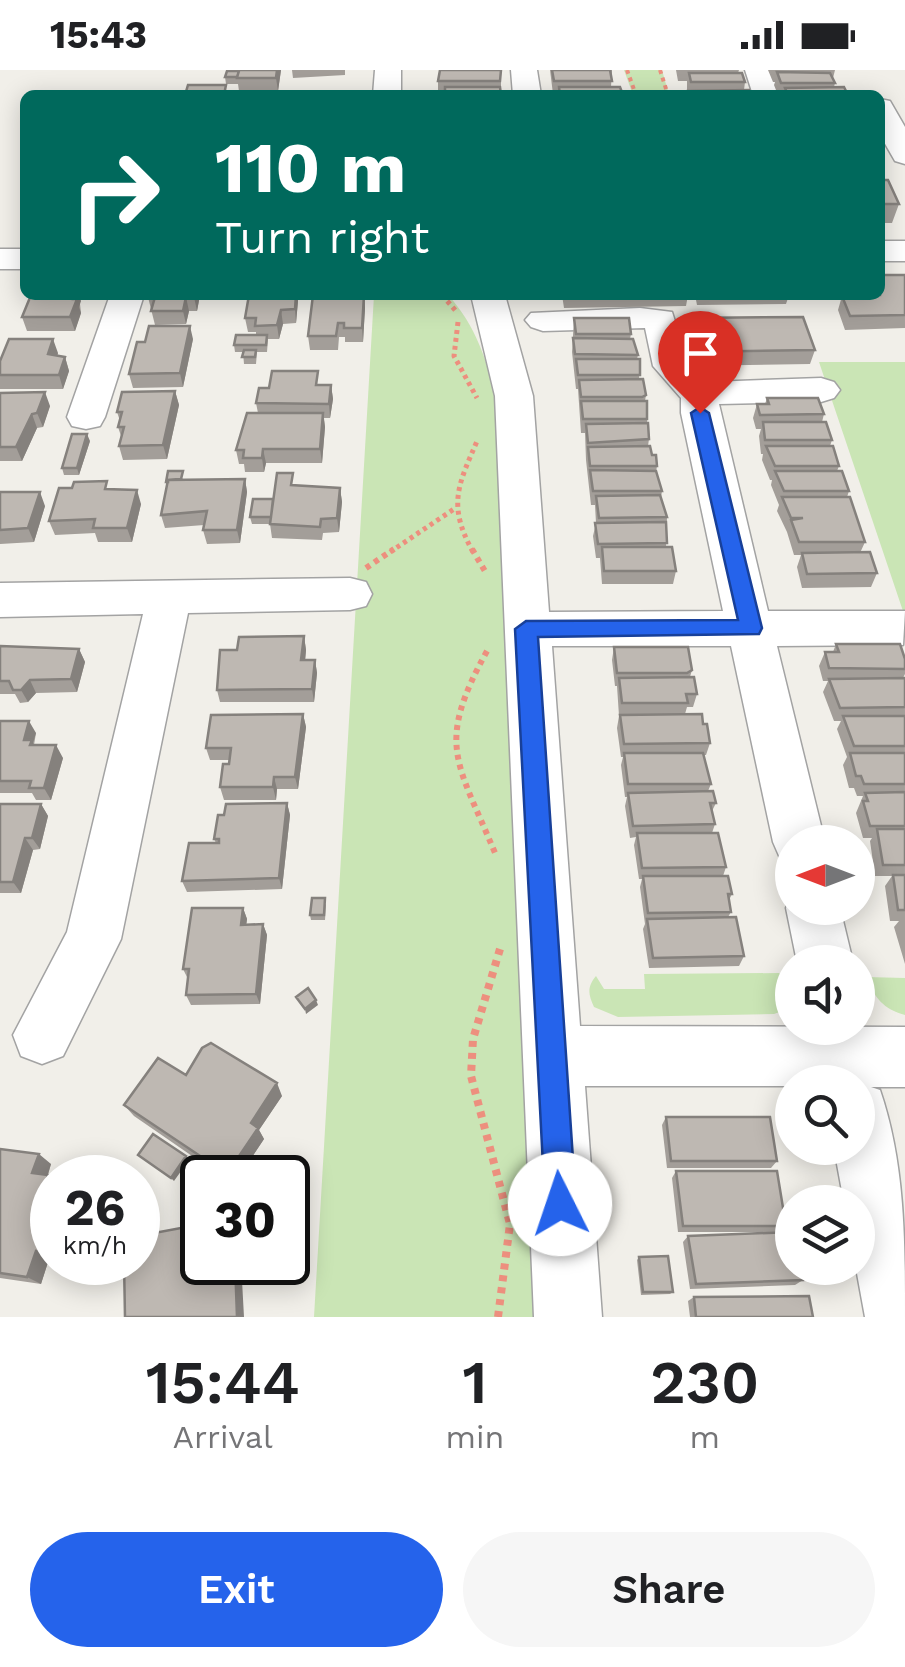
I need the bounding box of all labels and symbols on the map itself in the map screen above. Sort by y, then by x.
pin [658,311,743,414]
north arrow [775,825,875,925]
position arrow [508,1152,612,1256]
speed limit sign: 30 [180,1155,310,1285]

